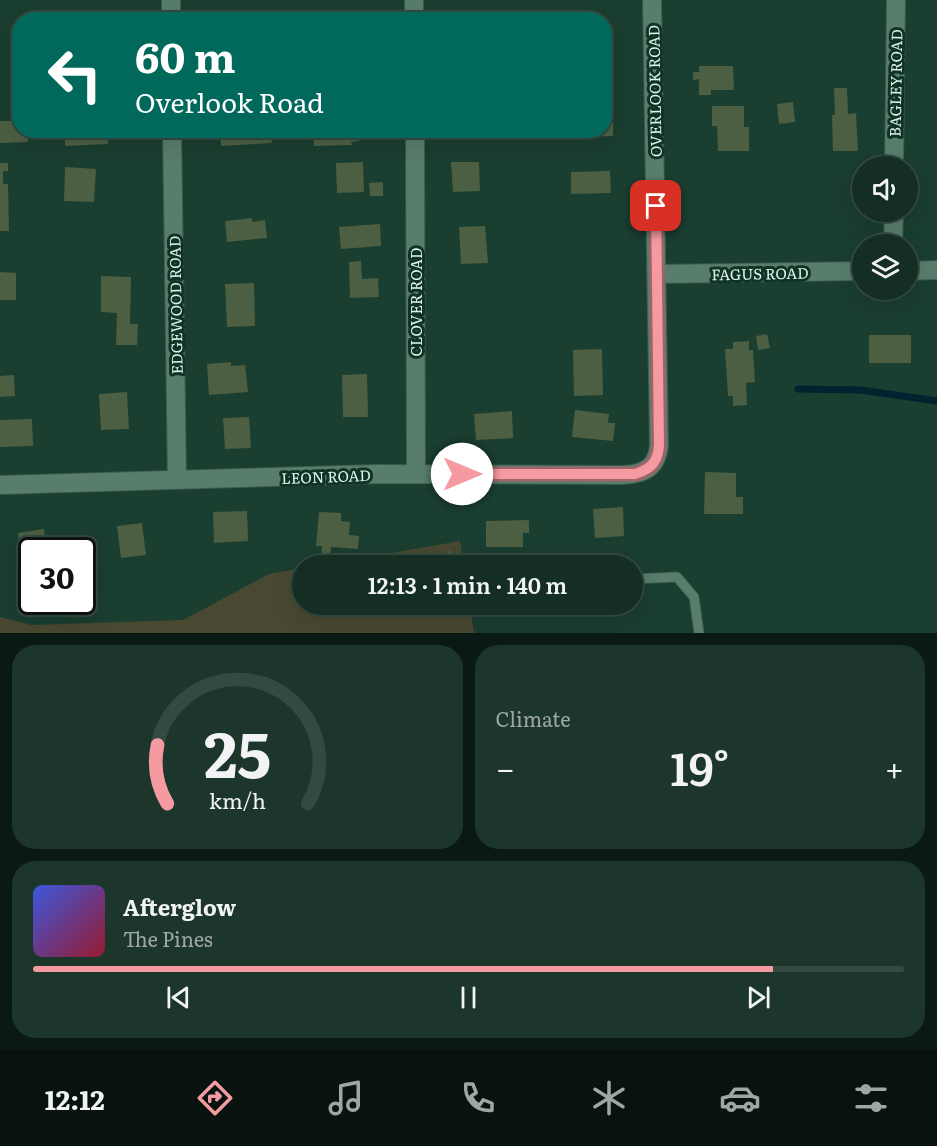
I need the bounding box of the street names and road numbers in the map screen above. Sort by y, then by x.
street label: OVERLOOK ROAD [641,25,667,157]
street label: BAGLEY ROAD [883,29,907,137]
street label: EDGEWOOD ROAD [162,235,188,375]
street label: CLOVER ROAD [404,248,427,356]
street label: FAGUS ROAD [711,261,809,285]
street label: LEON ROAD [281,463,371,489]

